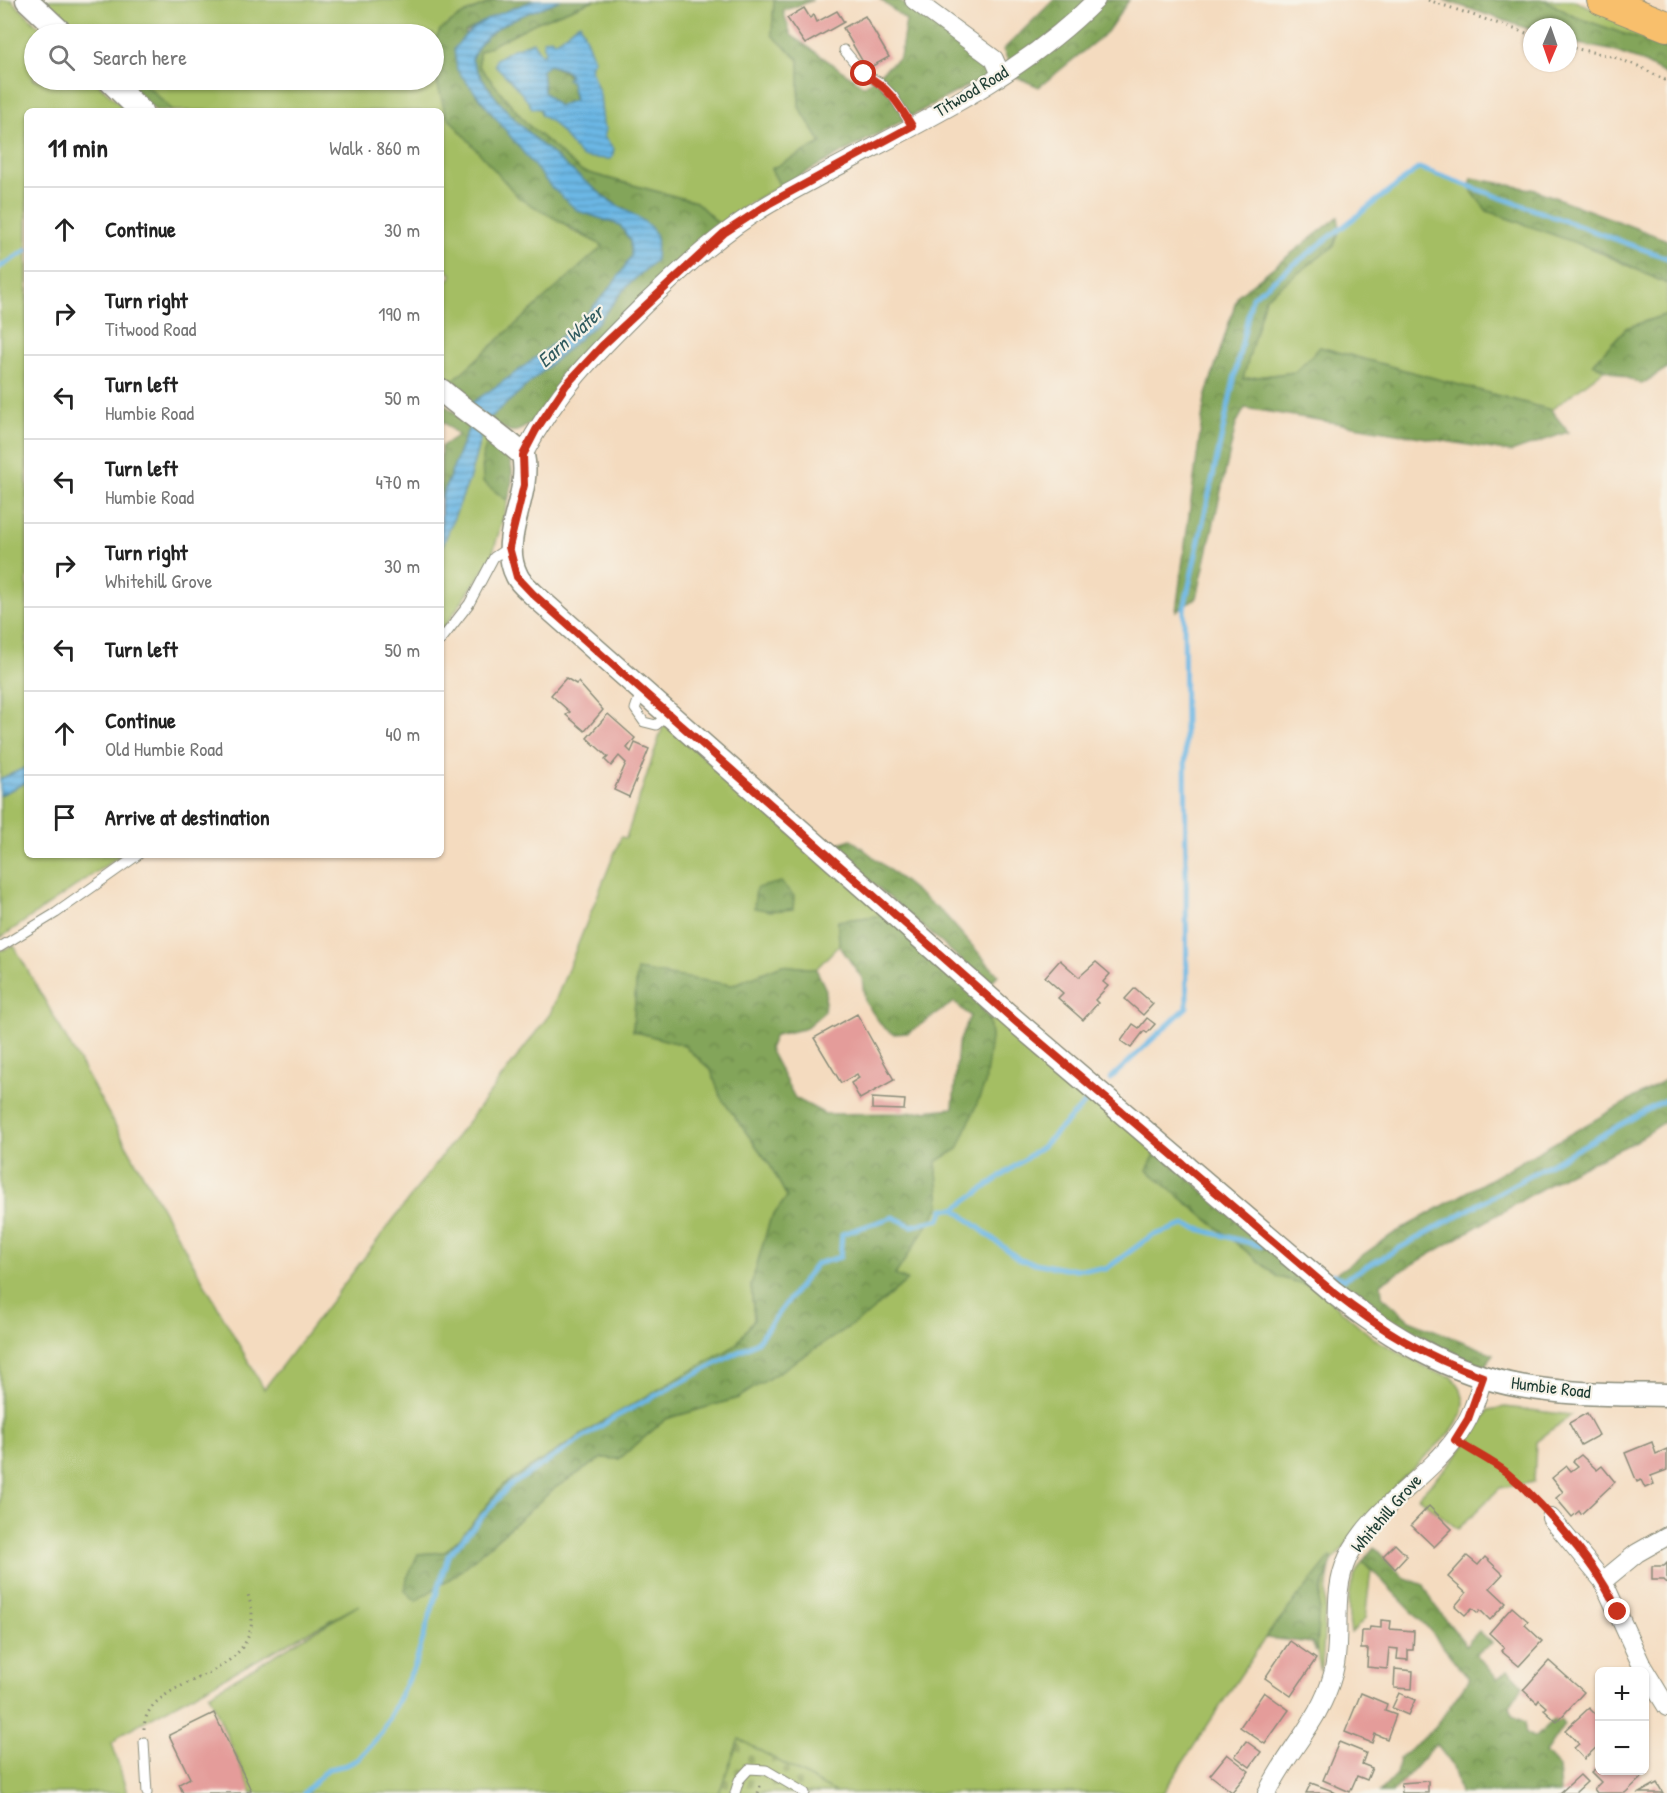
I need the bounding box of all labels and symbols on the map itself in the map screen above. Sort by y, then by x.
north arrow [1523,18,1577,72]
street label: Titwood Road [929,59,1013,123]
route start [850,60,876,86]
water label: Earn Water [531,297,611,373]
street label: Humbie Road [1510,1370,1592,1404]
street label: Whitehill Grove [1345,1468,1427,1558]
route end [1604,1598,1630,1624]

